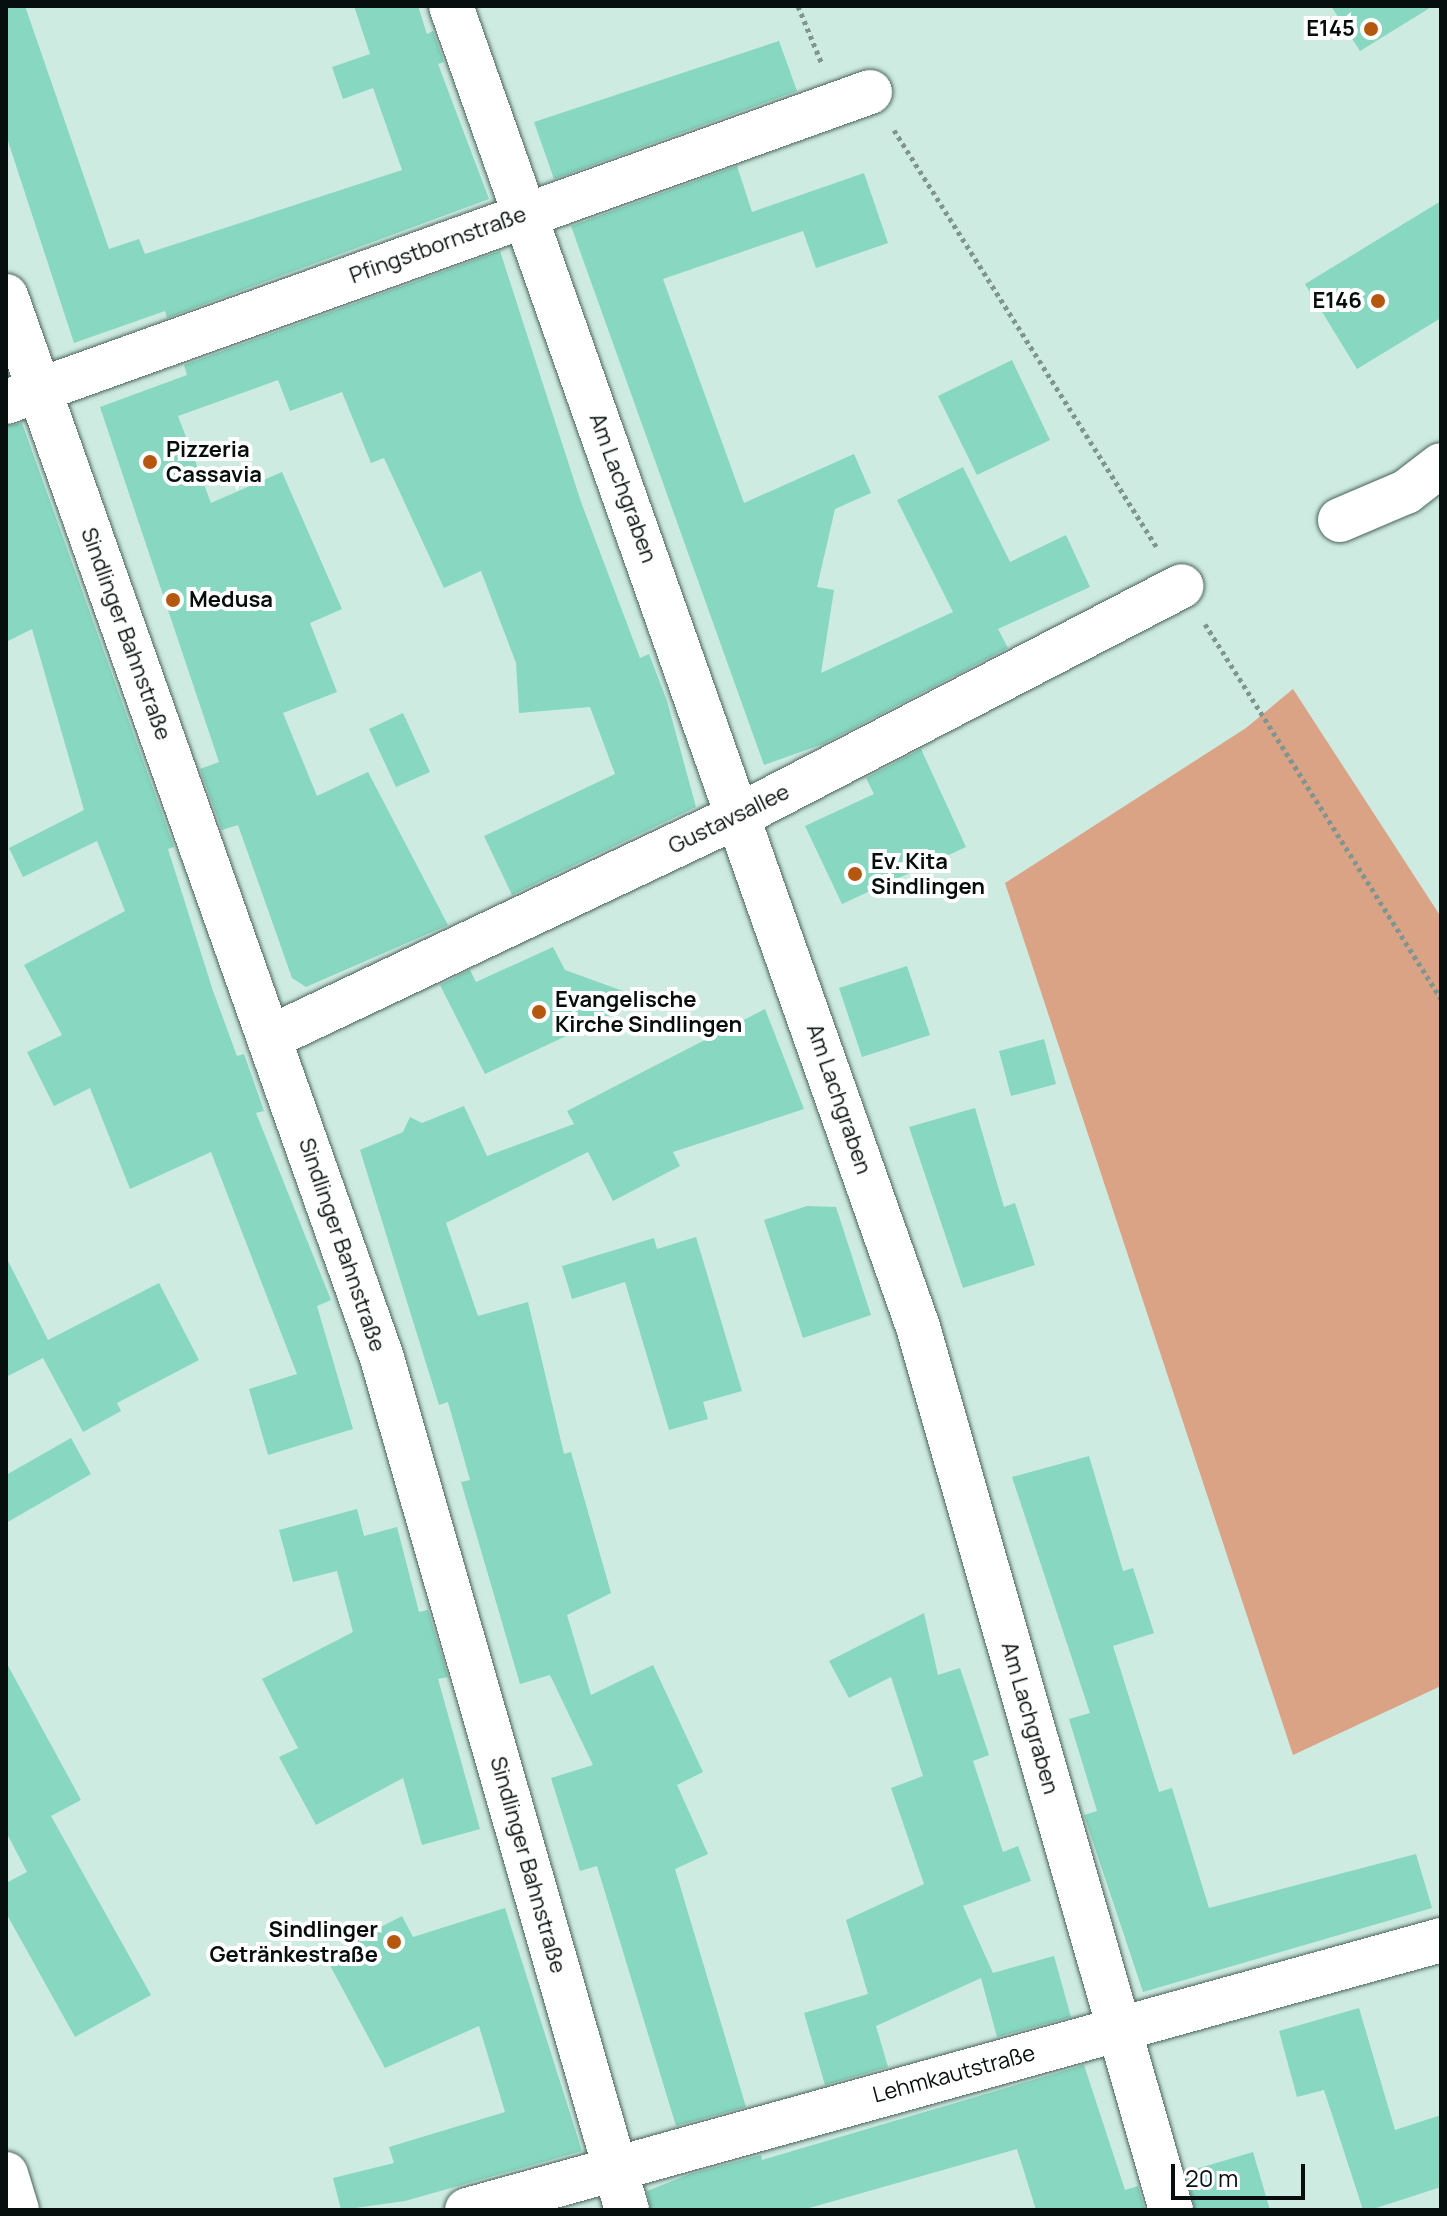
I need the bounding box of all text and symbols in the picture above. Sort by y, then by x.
place label: E145 [1306,16,1355,42]
marker: E145 [1362,20,1380,38]
street label: Pfingstbornstraße [346,201,530,289]
place label: E146 [1312,288,1362,314]
marker: E146 [1369,292,1387,310]
street label: Am Lachgraben [584,410,662,566]
place label: Pizzeria Cassavia [166,436,262,488]
marker: Pizzeria Cassavia [141,453,159,471]
street label: Sindlinger Bahnstraße [75,524,177,744]
place label: Medusa [189,587,273,613]
marker: Medusa [164,591,182,609]
street label: Gustavsallee [664,778,794,860]
place label: Ev. Kita Sindlingen [871,848,985,900]
marker: Ev. Kita Sindlingen [846,865,864,883]
place label: Evangelische Kirche Sindlingen [555,986,742,1038]
marker: Evangelische Kirche Sindlingen [530,1003,548,1021]
street label: Am Lachgraben [801,1020,877,1178]
street label: Sindlinger Bahnstraße [293,1135,391,1355]
street label: Am Lachgraben [996,1639,1064,1797]
street label: Sindlinger Bahnstraße [484,1754,572,1976]
place label: Sindlinger Getränkestraße [210,1916,378,1968]
marker: Sindlinger Getränkestraße [385,1933,403,1951]
street label: Lehmkautstraße [870,2040,1038,2108]
scale bar [1175,2148,1309,2198]
text: 20 m [1185,2161,1238,2194]

